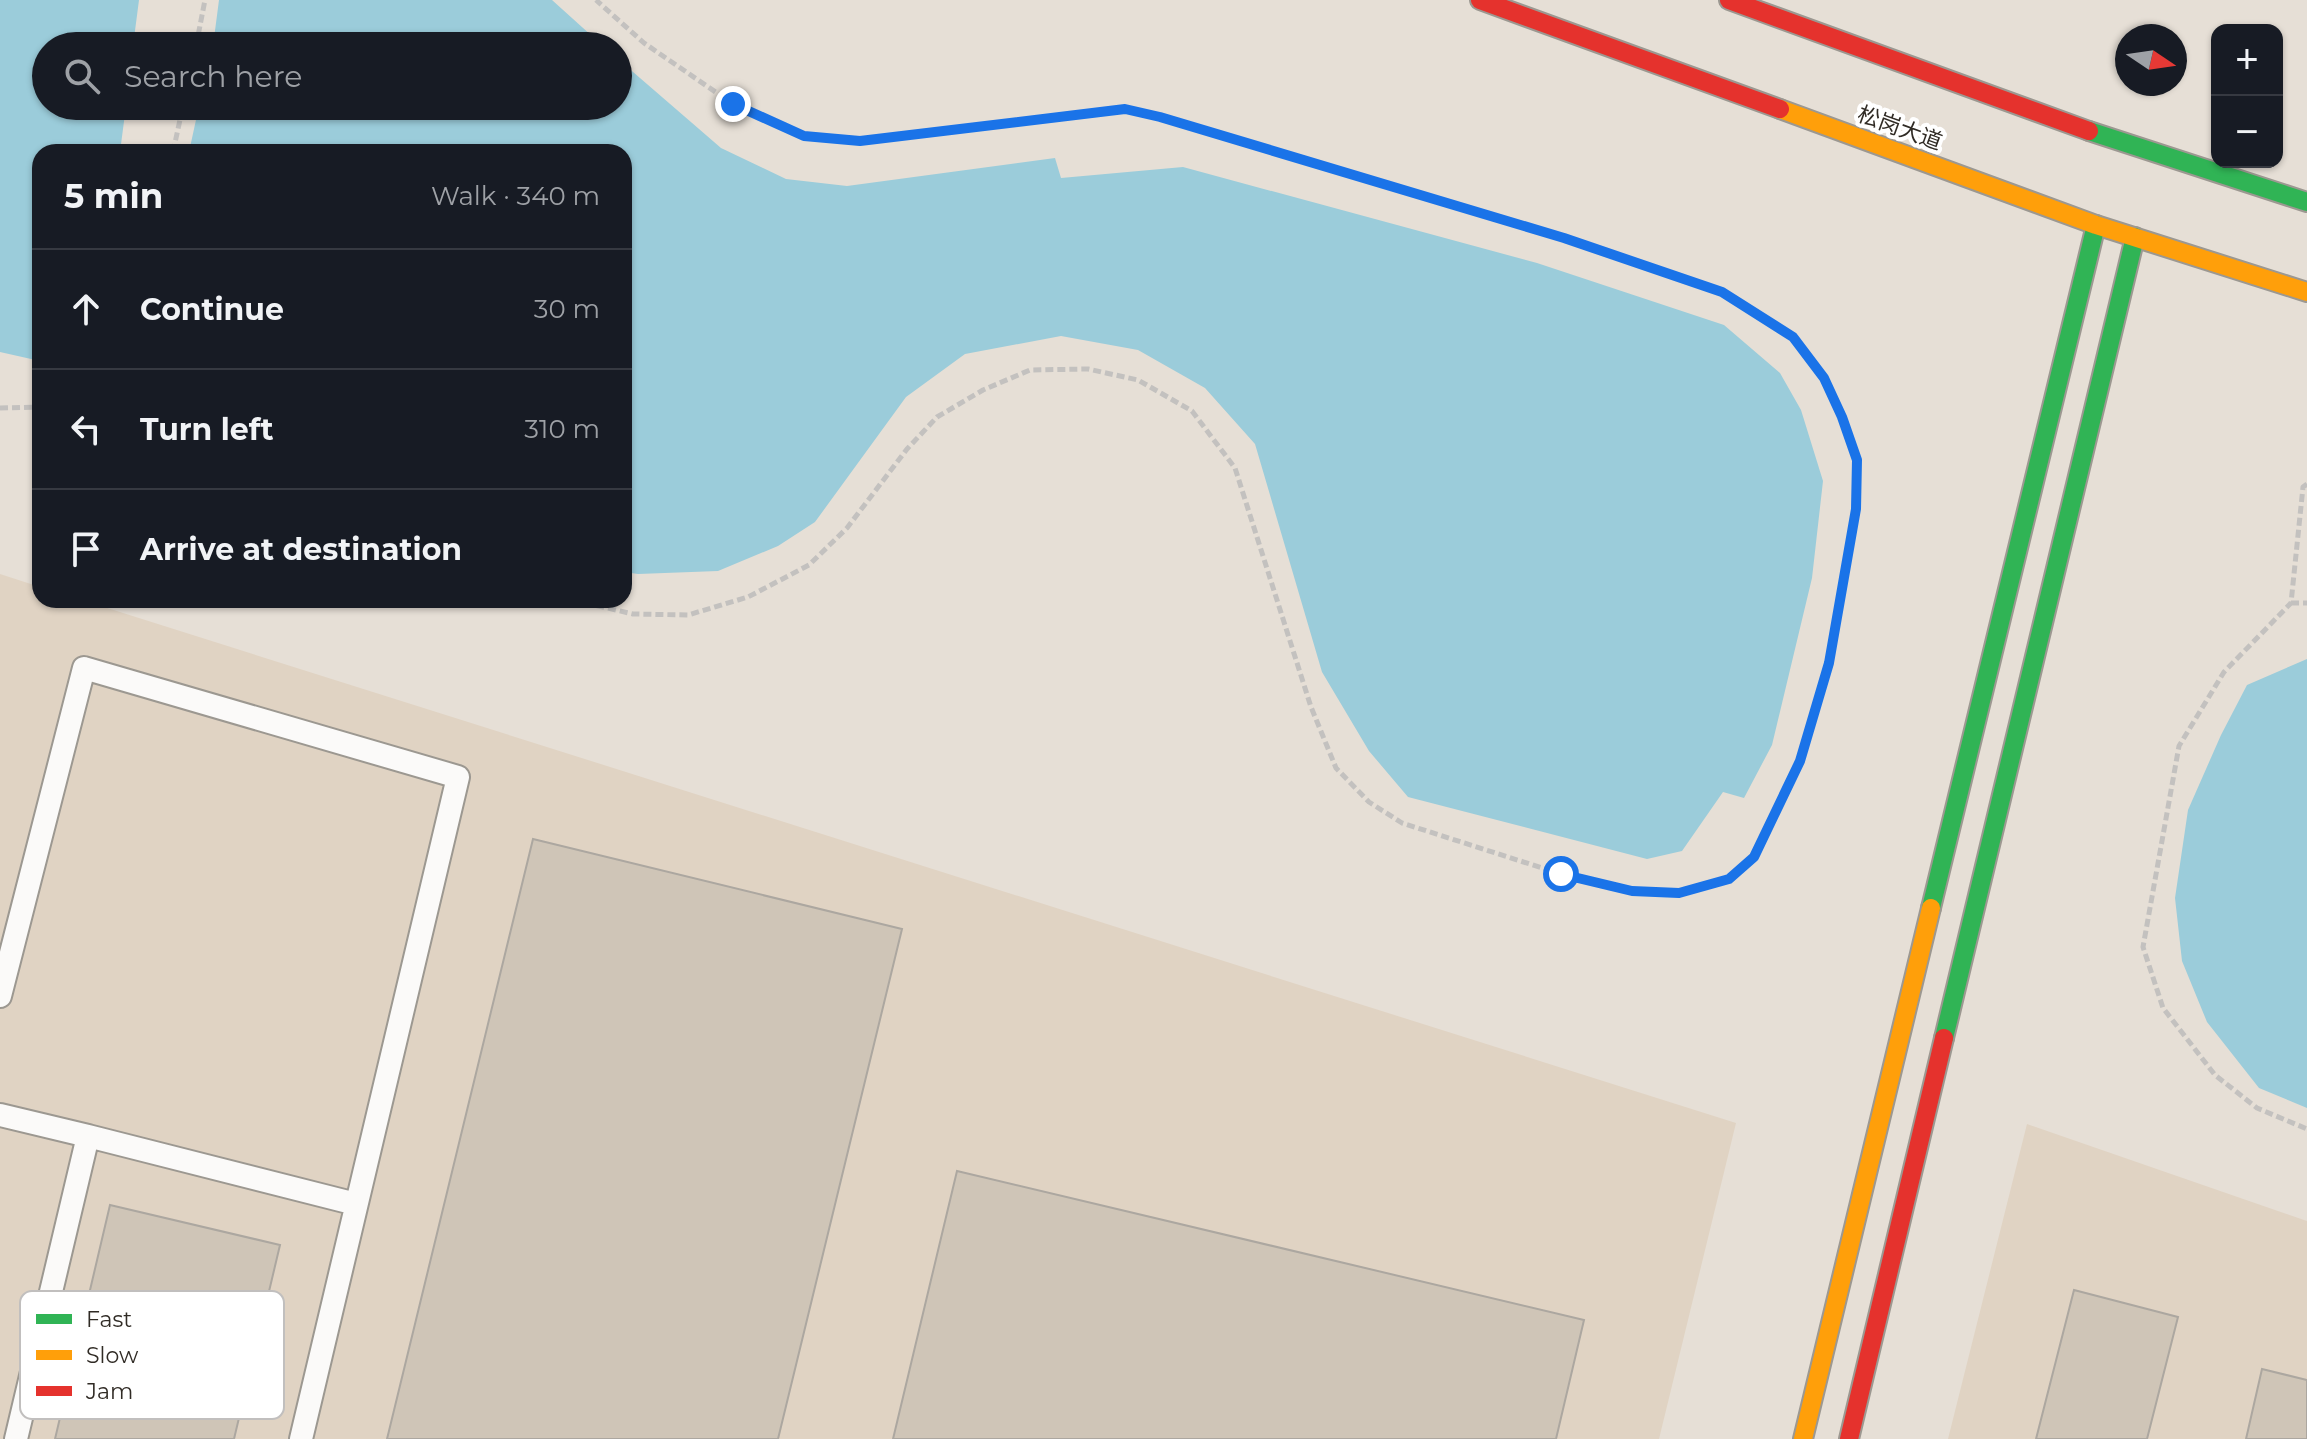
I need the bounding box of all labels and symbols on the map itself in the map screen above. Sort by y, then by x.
north arrow [2115,24,2187,96]
route end [715,86,751,122]
street label: 松岗大道 [1854,100,1946,156]
route start [1543,856,1579,892]
legend [20,1291,284,1419]
text: Fast [86,1306,132,1333]
text: Slow [86,1342,139,1369]
text: Jam [85,1378,133,1405]

